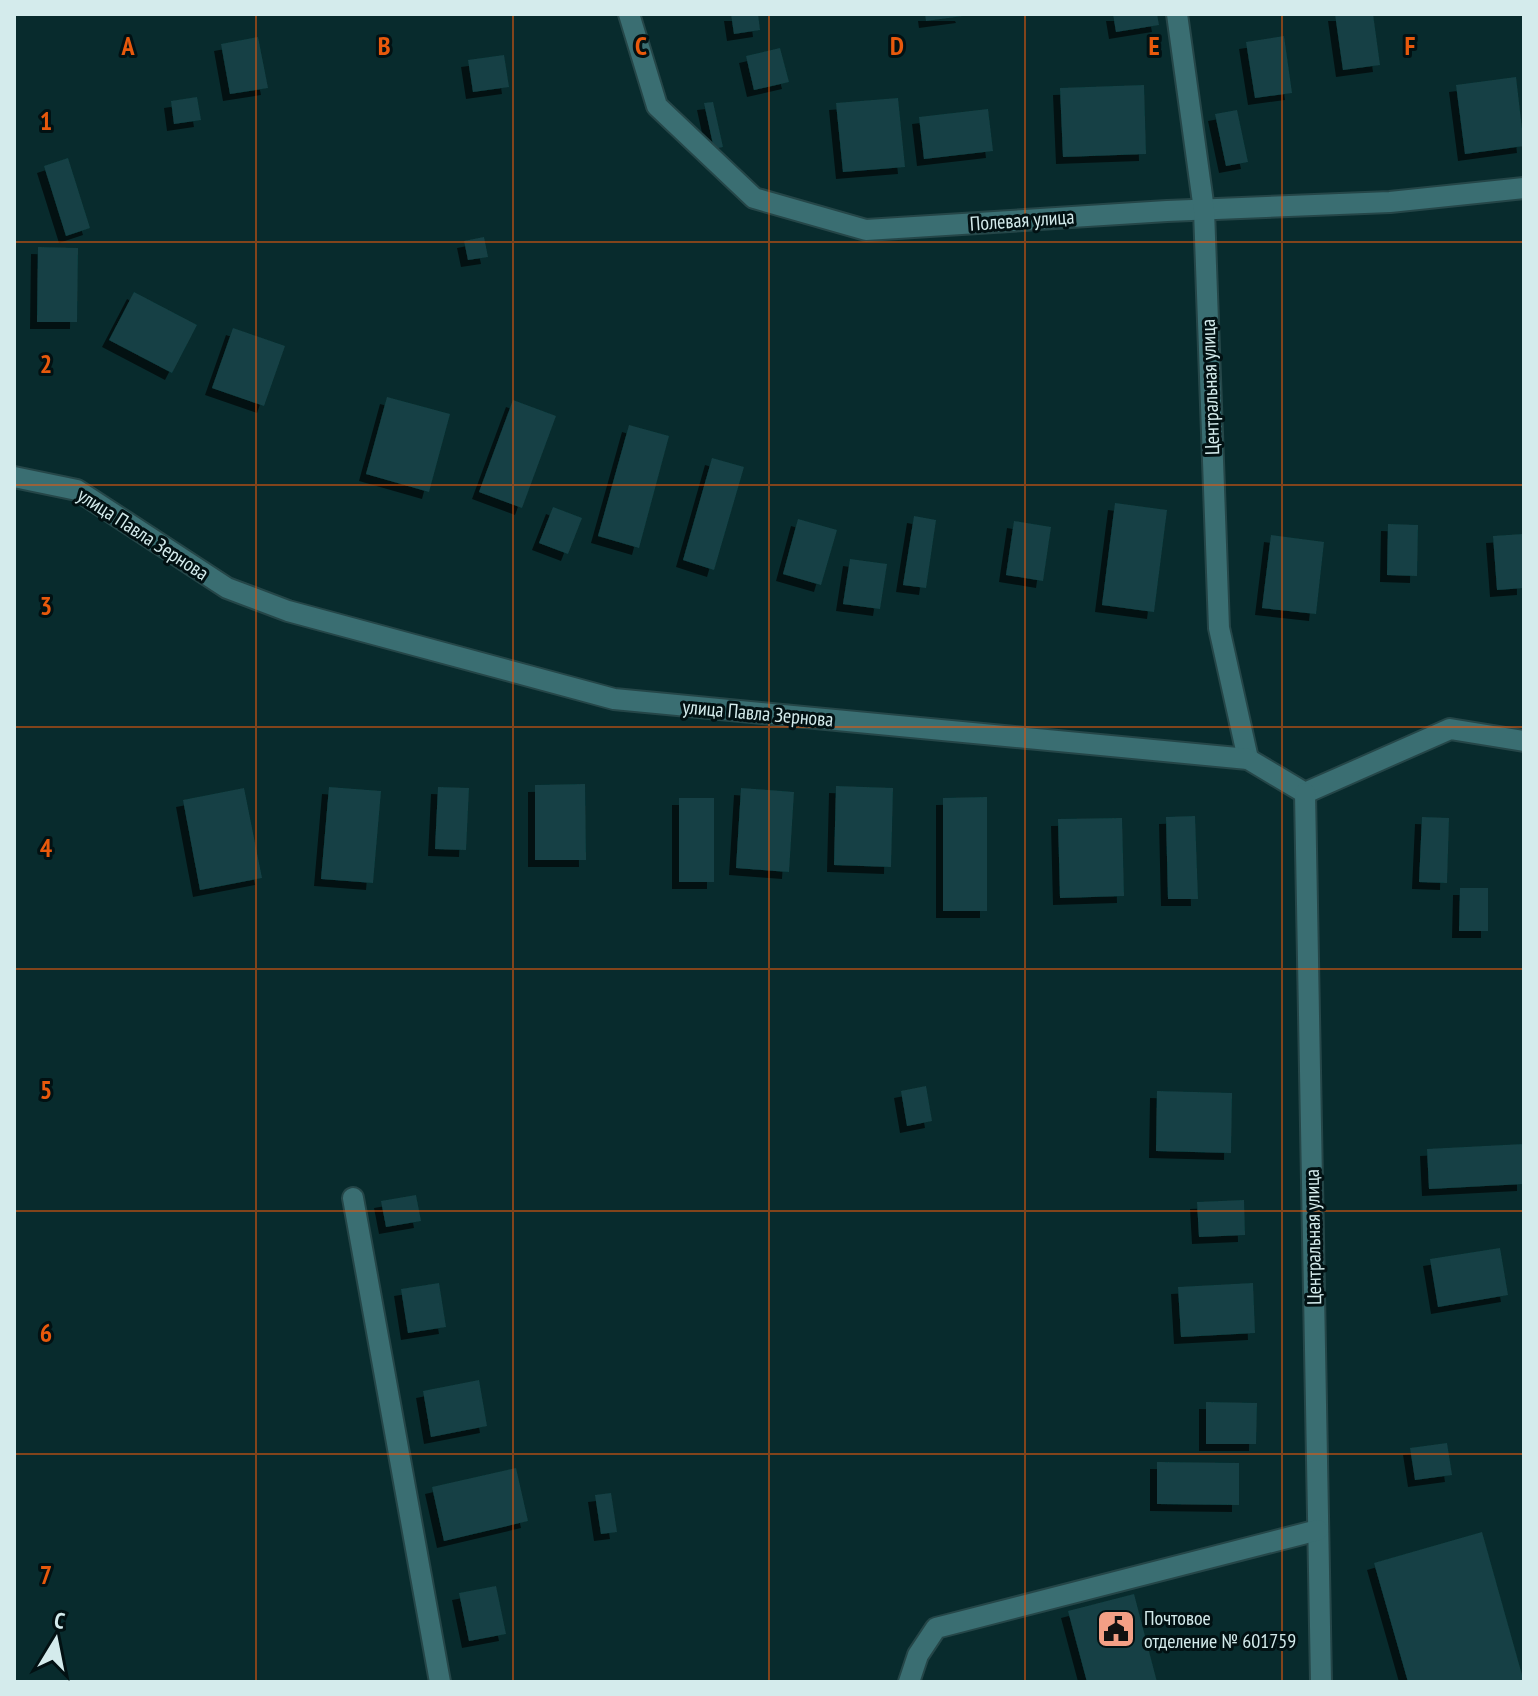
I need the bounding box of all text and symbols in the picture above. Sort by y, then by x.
text: A [120,29,135,62]
text: B [378,29,391,62]
text: C [635,29,647,62]
text: D [890,29,904,62]
text: E [1148,29,1160,62]
text: F [1405,29,1416,62]
text: 1 [40,104,52,137]
street label: Полевая улица [969,203,1075,237]
street label: Центральная улица [1195,319,1225,455]
text: 2 [40,347,52,380]
street label: улица Павла Зернова [72,482,214,586]
text: 3 [40,589,52,622]
street label: улица Павла Зернова [682,693,834,733]
text: 4 [40,831,53,864]
text: 5 [40,1073,52,1106]
street label: Центральная улица [1299,1169,1327,1305]
text: 6 [40,1316,52,1349]
text: 7 [40,1558,52,1591]
north arrow [16,1600,96,1680]
place label: Почтовое отделение № 601759 [1144,1605,1296,1654]
text: С [52,1606,67,1635]
public building icon: Почтовое отделение № 601759 [1095,1608,1137,1650]

